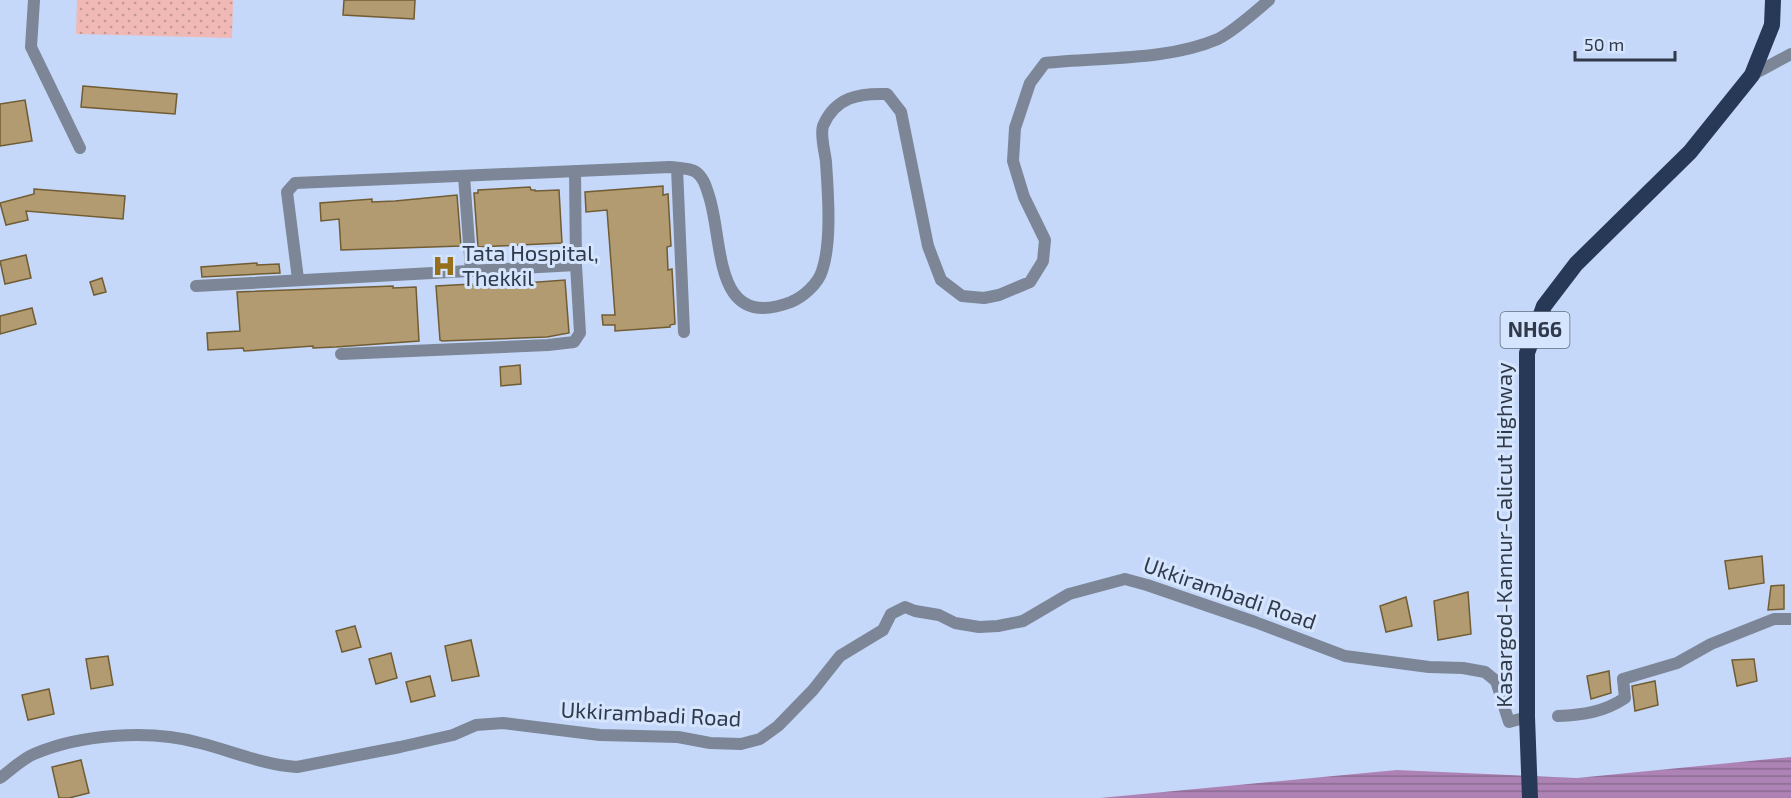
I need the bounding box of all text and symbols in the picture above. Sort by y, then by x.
scale bar [1575,24,1676,62]
text: 50 m [1584,33,1624,55]
place label: Tata Hospital, Thekkil [462,239,599,290]
hospital icon: Tata Hospital, Thekkil [431,253,457,279]
road number: NH66 [1500,312,1570,348]
street label: Kasargod-Kannur-Calicut Highway [1490,362,1516,708]
street label: Ukkirambadi Road [1141,550,1320,634]
street label: Ukkirambadi Road [560,695,742,731]

